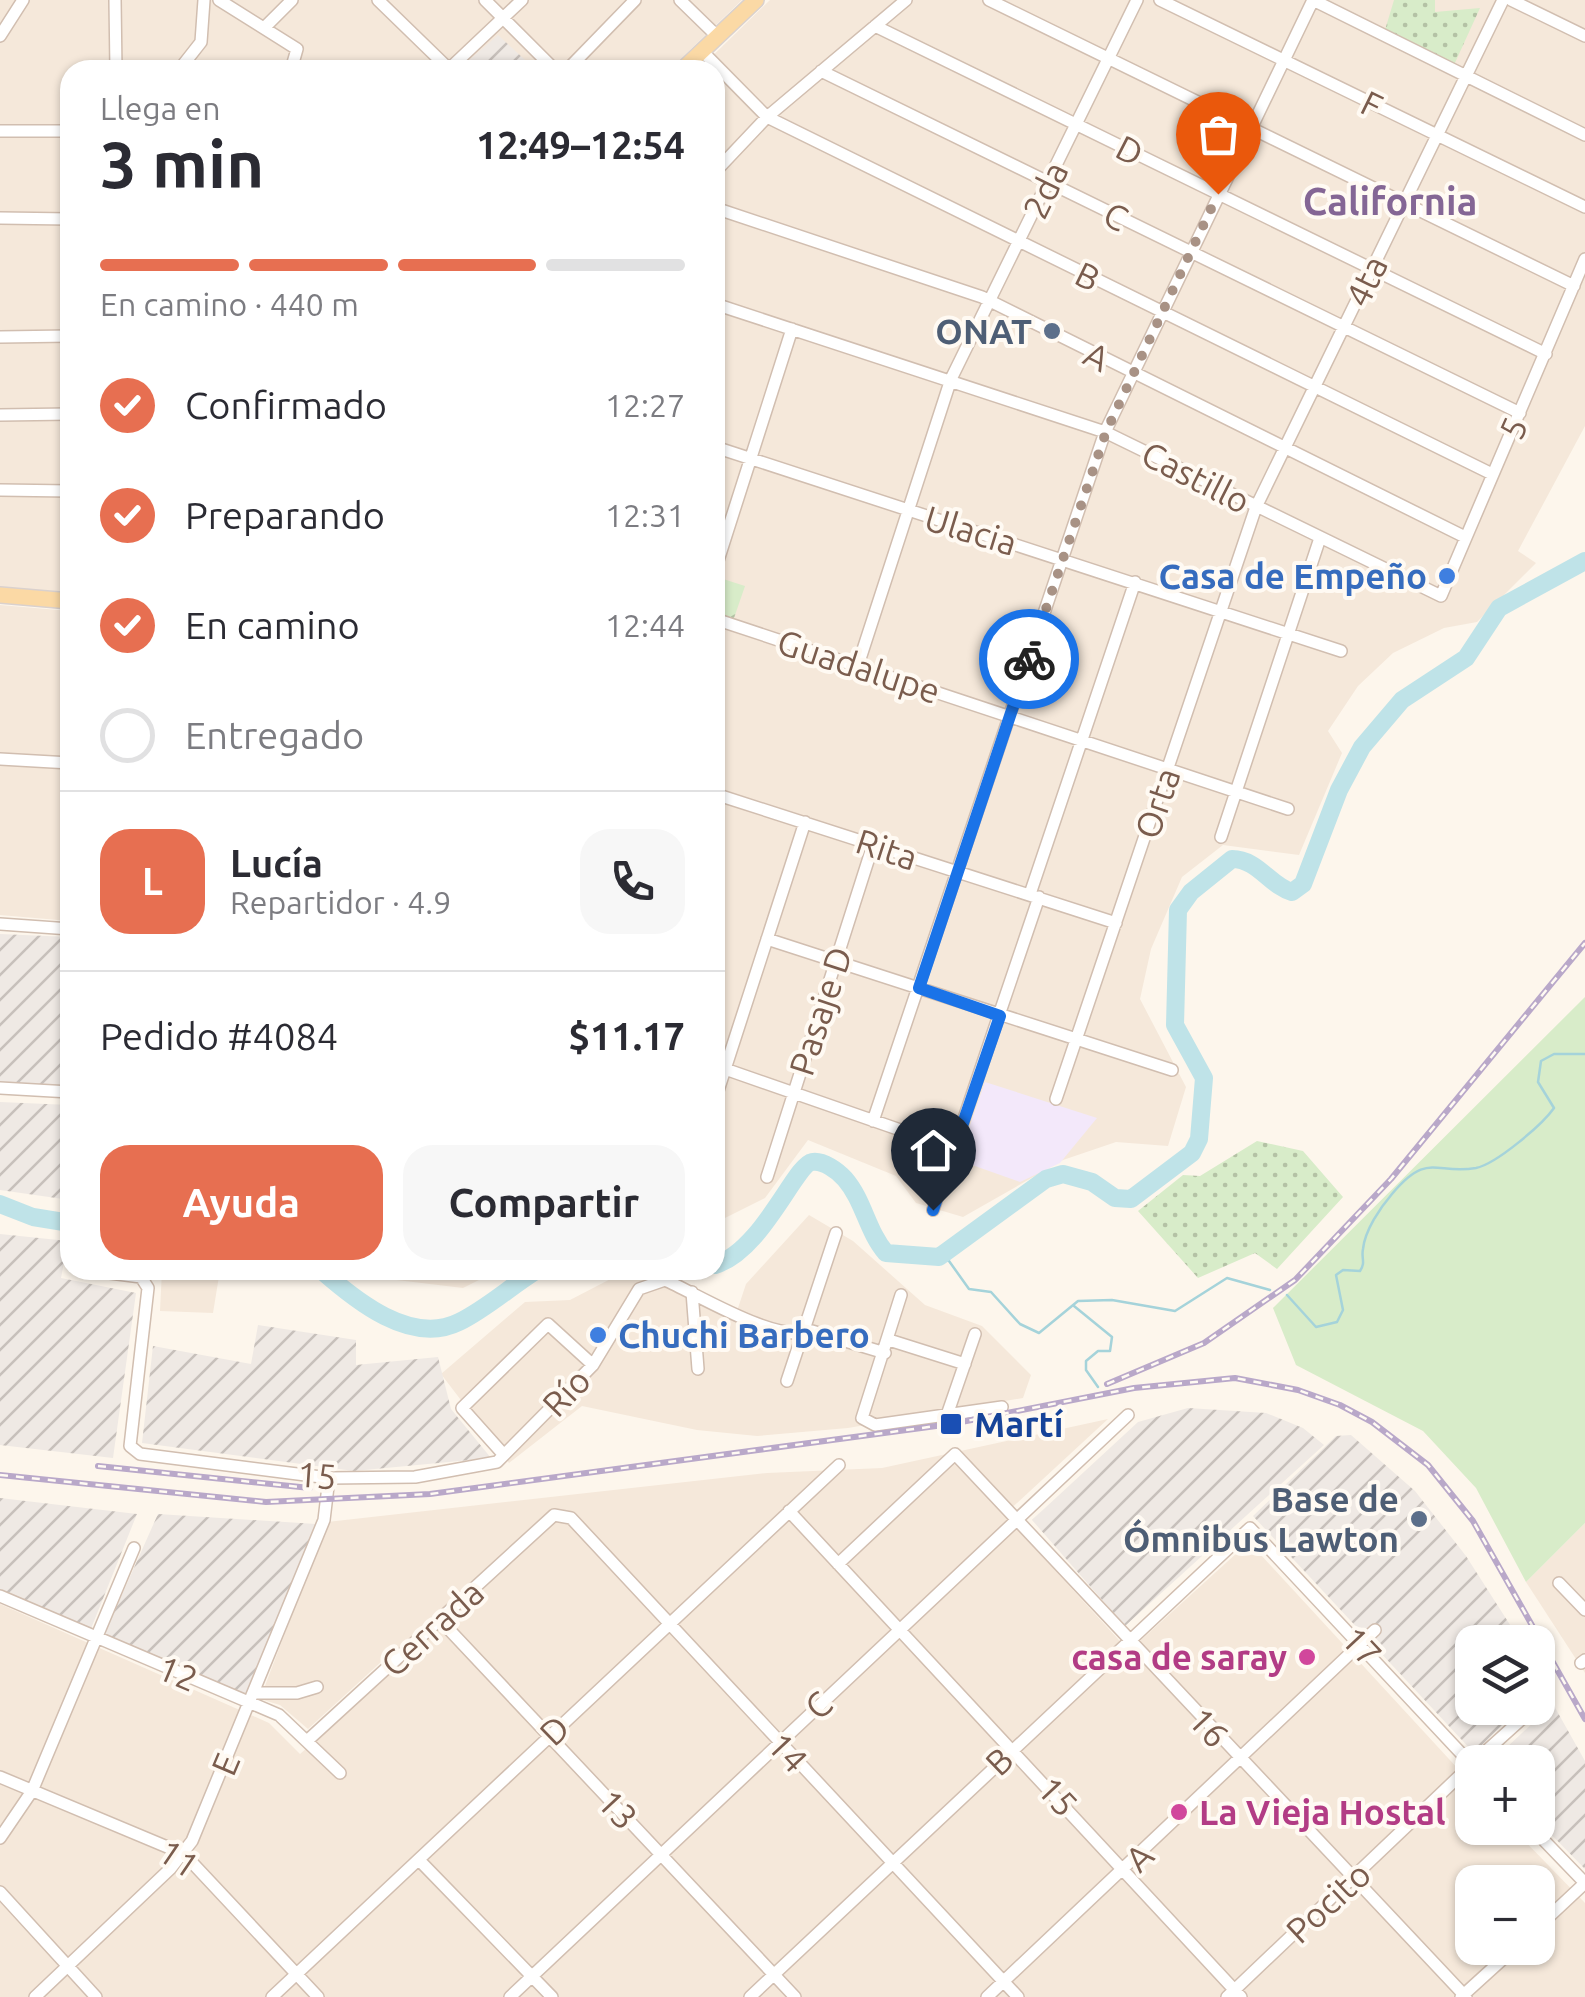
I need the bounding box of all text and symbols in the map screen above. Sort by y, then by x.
street label: F [1355,82,1389,126]
text: Llega en [100,90,220,126]
pin [1176,92,1261,195]
icon: bag [1191,107,1246,162]
text: 12:49–12:54 [476,124,685,166]
text: 3 min [100,127,264,200]
street label: D [1110,127,1150,173]
street label: 2da [1014,155,1076,225]
district label: California [1303,180,1477,222]
street label: C [1097,193,1135,239]
street label: 4ta [1337,249,1395,313]
street label: B [1069,253,1107,299]
text: En camino · 440 m [100,286,359,322]
place label: ONAT [935,311,1032,351]
marker: ONAT [1041,320,1063,342]
street label: A [1078,333,1116,379]
icon: check [100,378,155,433]
text: Confirmado [185,384,387,426]
text: 12:27 [605,387,685,423]
street label: 5 [1491,411,1535,445]
street label: Castillo [1135,433,1257,521]
icon: check [100,488,155,543]
text: Preparando [185,494,385,536]
text: 12:31 [605,497,685,533]
street label: Ulacia [920,497,1022,563]
place label: Casa de Empeño [1158,556,1427,596]
marker: Casa de Empeño [1436,565,1458,587]
icon: check [100,598,155,653]
text: En camino [185,604,360,646]
text: 12:44 [605,607,685,643]
courier [979,609,1079,709]
street label: Guadalupe [773,621,945,711]
icon: bike [1002,632,1057,687]
text: Entregado [185,714,364,756]
street label: Orta [1126,762,1188,844]
street label: Rita [851,820,923,878]
button: phone [580,829,685,934]
text: Lucía [230,842,323,884]
text: L [142,860,163,902]
text: Repartidor · 4.9 [230,884,451,920]
street label: Pasaje D [781,942,859,1080]
text: Pedido #4084 [100,1015,338,1057]
text: $11.17 [568,1015,685,1057]
pin [891,1108,976,1211]
icon: home [906,1123,961,1178]
button: Ayuda [100,1145,383,1260]
button: Compartir [403,1145,685,1260]
place label: Chuchi Barbero [618,1315,870,1355]
marker: Chuchi Barbero [587,1324,609,1346]
street label: Río [534,1360,598,1424]
place label: Martí [974,1404,1064,1444]
marker: Martí [938,1411,964,1437]
street label: 15 [296,1454,338,1496]
place label: Base de Ómnibus Lawton [1123,1479,1399,1559]
marker: Base de Ómnibus Lawton [1408,1508,1430,1530]
street label: Cerrada [373,1572,491,1684]
street label: 17 [1334,1618,1390,1674]
map controls [1455,1625,1555,1965]
button: layers [1455,1625,1555,1725]
place label: casa de saray [1071,1637,1287,1677]
marker: casa de saray [1296,1646,1318,1668]
street label: 12 [152,1647,204,1699]
street label: C [797,1683,839,1727]
street label: 16 [1181,1699,1237,1755]
street label: D [531,1707,577,1753]
street label: 14 [760,1724,816,1780]
street label: B [977,1739,1021,1783]
button: + [1455,1745,1555,1845]
street label: E [203,1747,247,1781]
street label: 15 [1030,1768,1086,1824]
street label: 13 [590,1781,646,1837]
place label: La Vieja Hostal [1199,1792,1446,1832]
marker: La Vieja Hostal [1168,1801,1190,1823]
street label: 11 [151,1830,207,1886]
street label: A [1117,1835,1161,1879]
street label: Pocito [1278,1853,1378,1951]
button: − [1455,1865,1555,1965]

